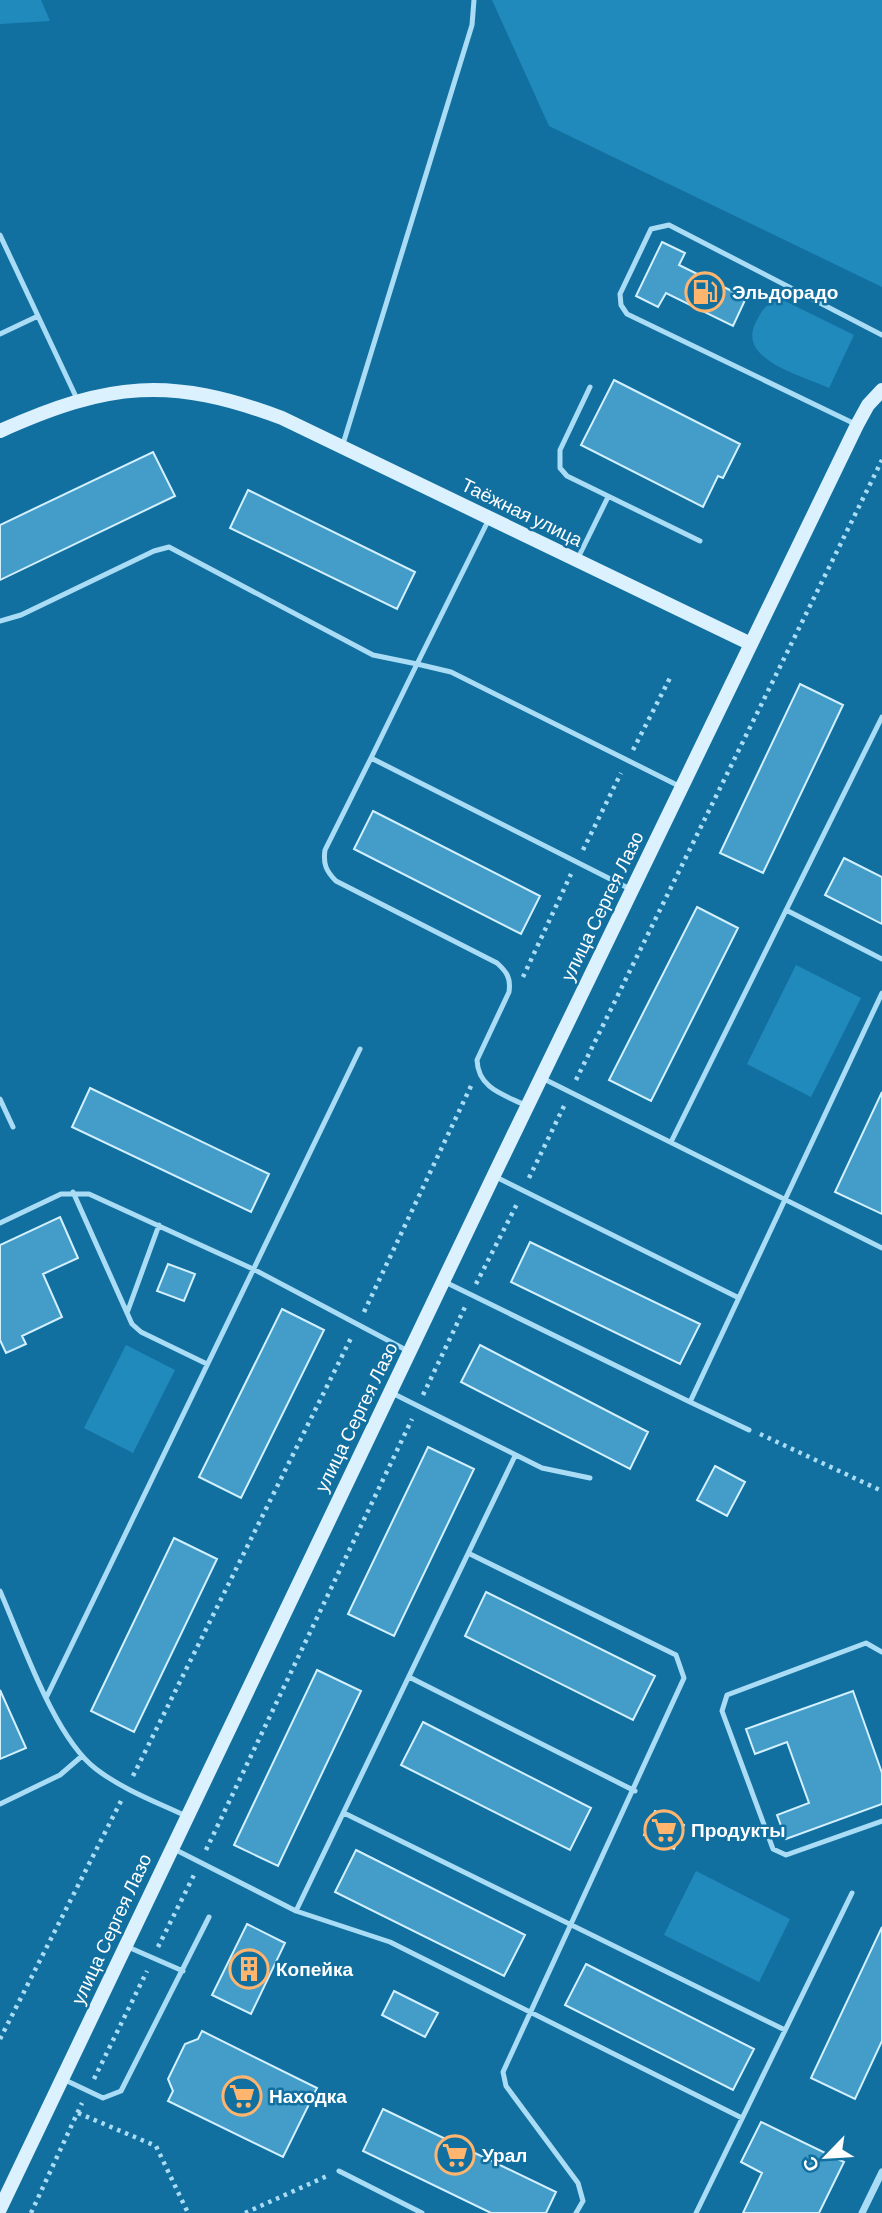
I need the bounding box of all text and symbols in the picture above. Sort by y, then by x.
fuel station icon: Эльдорадо [684,271,726,313]
place label: Эльдорадо [732,280,838,303]
street label: Таёжная улица [458,472,587,551]
street label: улица Сергея Лазо [555,827,648,985]
street label: улица Сергея Лазо [309,1338,402,1496]
supermarket icon: Продукты [643,1809,685,1851]
place label: Продукты [691,1818,786,1841]
street label: улица Сергея Лазо [65,1850,156,2008]
building icon: Копейка [228,1948,270,1990]
place label: Копейка [276,1957,353,1980]
supermarket icon: Находка [221,2075,263,2117]
place label: Находка [269,2084,347,2107]
north arrow [791,2122,861,2192]
supermarket icon: Урал [434,2134,476,2176]
place label: Урал [482,2143,527,2166]
text: С [797,2153,823,2175]

